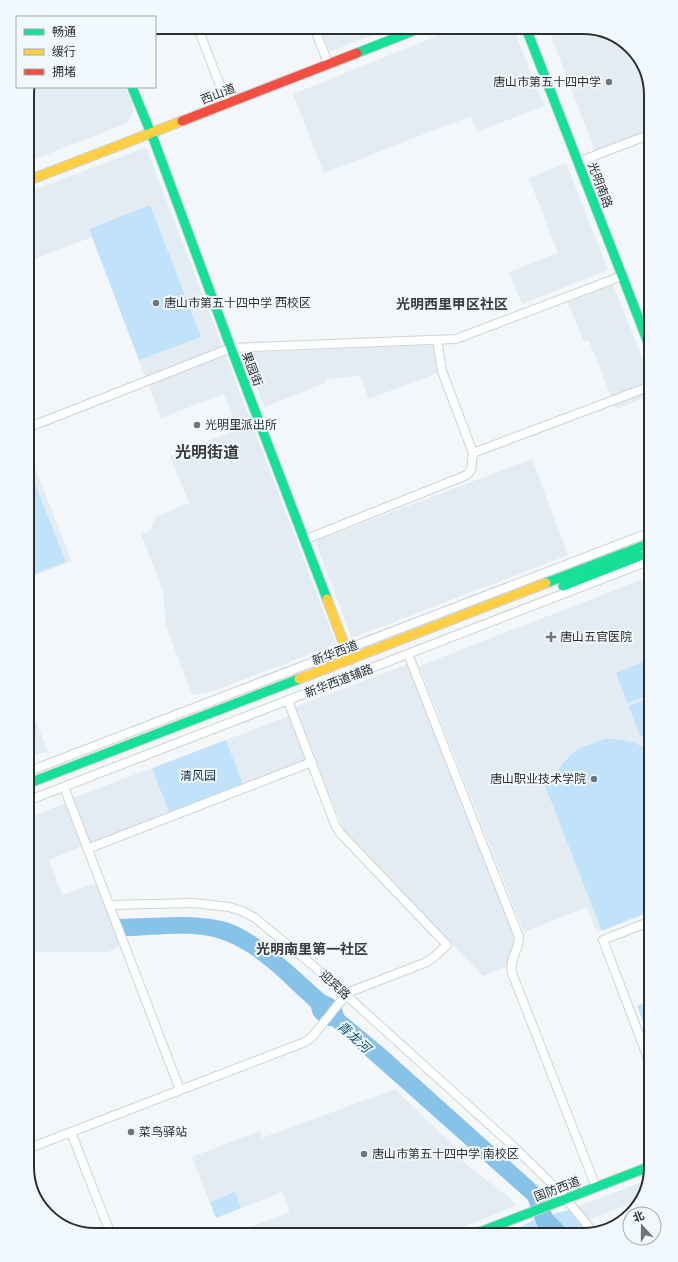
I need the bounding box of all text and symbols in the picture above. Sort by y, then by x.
legend [16,16,156,88]
text: 畅通 [52,24,76,40]
text: 缓行 [52,44,76,60]
text: 拥堵 [52,64,76,80]
place label: 唐山市第五十四中学 [493,74,601,90]
marker: 唐山市第五十四中学 [604,77,614,87]
street label: 西山道 [198,80,238,108]
street label: 光明南路 [584,160,616,210]
place label: 唐山市第五十四中学 西校区 [164,295,311,311]
district label: 光明西里甲区社区 [396,295,508,313]
marker: 唐山市第五十四中学 西校区 [151,298,161,308]
street label: 果园街 [238,349,266,389]
place label: 光明里派出所 [205,417,277,433]
marker: 光明里派出所 [192,420,202,430]
district label: 光明街道 [175,442,239,463]
place label: 唐山五官医院 [560,629,632,645]
marker: 唐山五官医院 [545,631,557,643]
street label: 新华西道 [310,637,360,669]
street label: 新华西道辅路 [303,661,375,701]
park label: 清风园 [180,768,216,784]
place label: 唐山职业技术学院 [490,771,586,787]
marker: 唐山职业技术学院 [589,774,599,784]
district label: 光明南里第一社区 [256,940,368,958]
street label: 迎宾路 [316,967,354,1003]
water label: 青龙河 [334,1018,376,1058]
place label: 菜鸟驿站 [139,1124,187,1140]
marker: 菜鸟驿站 [126,1127,136,1137]
place label: 唐山市第五十四中学 南校区 [372,1146,519,1162]
marker: 唐山市第五十四中学 南校区 [359,1149,369,1159]
street label: 国防西道 [532,1173,582,1205]
north arrow [622,1206,662,1246]
text: 北 [631,1208,646,1225]

